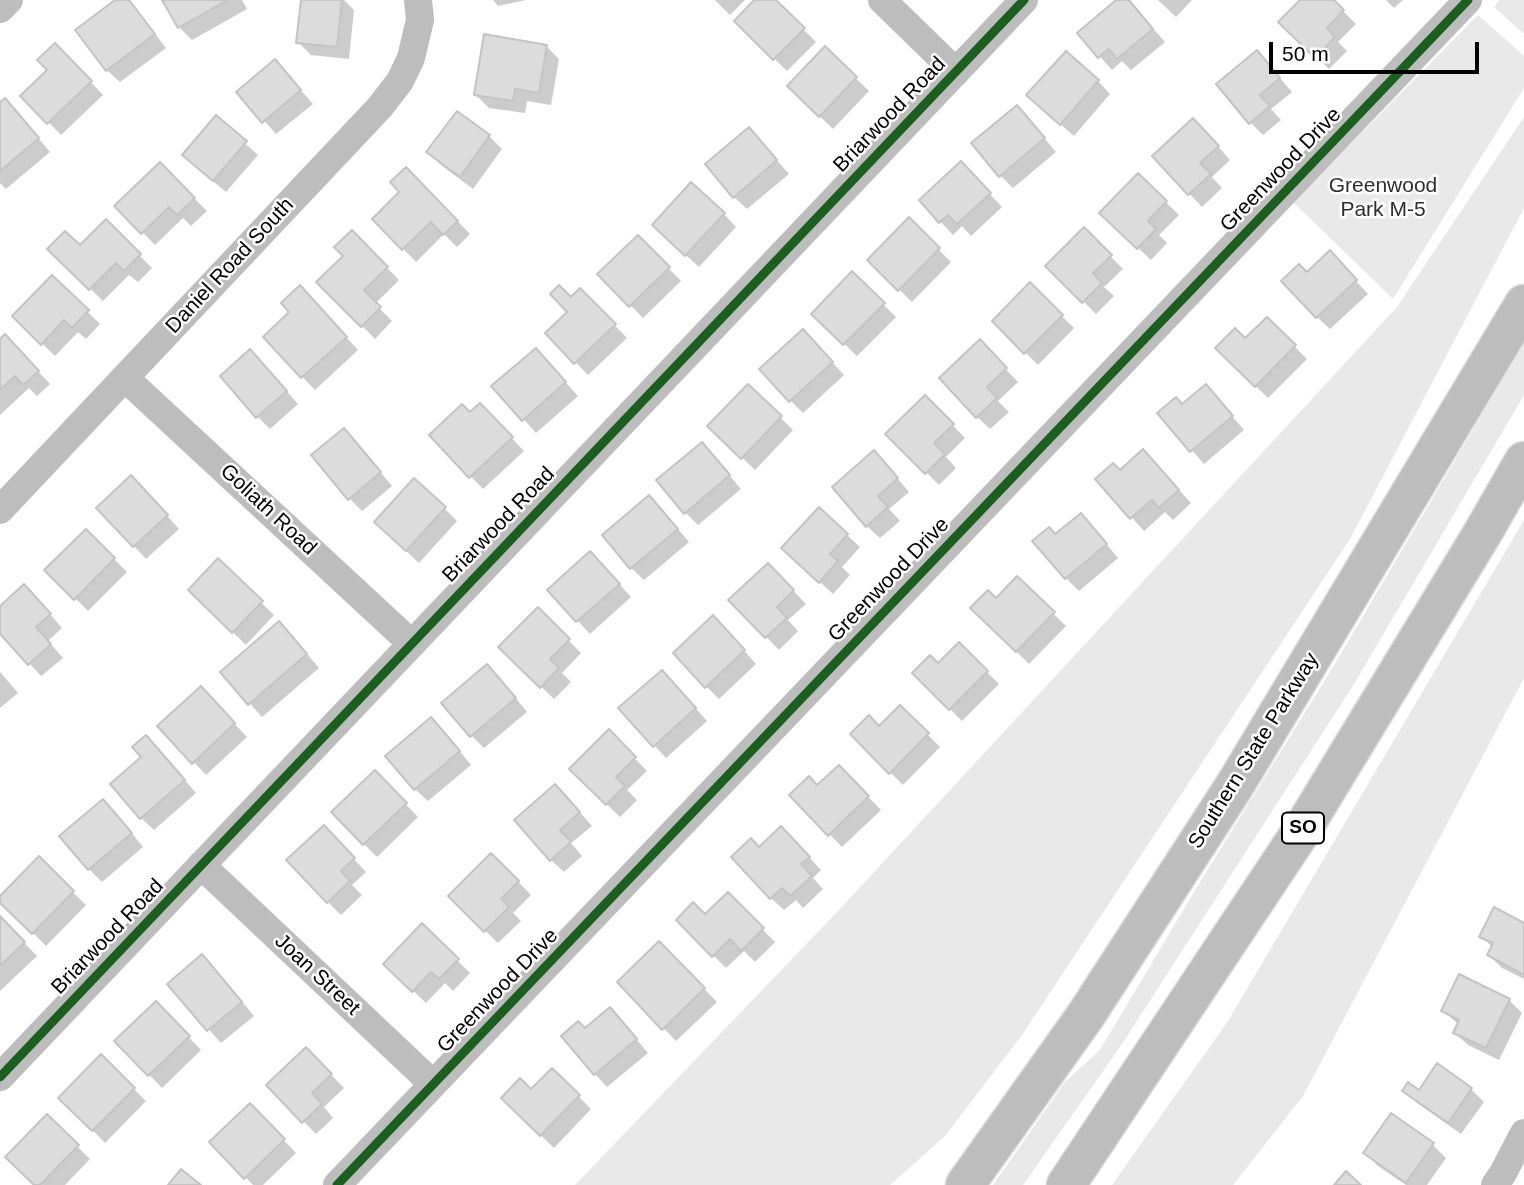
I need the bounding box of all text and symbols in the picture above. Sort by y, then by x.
scale bar [1272,28,1482,72]
text: 50 m [1282,42,1329,65]
street label: Briarwood Road [829,52,951,178]
street label: Greenwood Drive [1215,102,1347,238]
park label: Greenwood Park M-5 [1329,173,1437,223]
street label: Daniel Road South [161,193,299,339]
street label: Goliath Road [215,459,321,561]
street label: Briarwood Road [438,462,560,588]
street label: Greenwood Drive [823,512,955,648]
street label: Southern State Parkway [1183,648,1325,854]
road number: SO [1282,813,1324,844]
street label: Briarwood Road [47,874,169,1000]
street label: Greenwood Drive [432,923,564,1059]
street label: Joan Street [269,929,365,1021]

